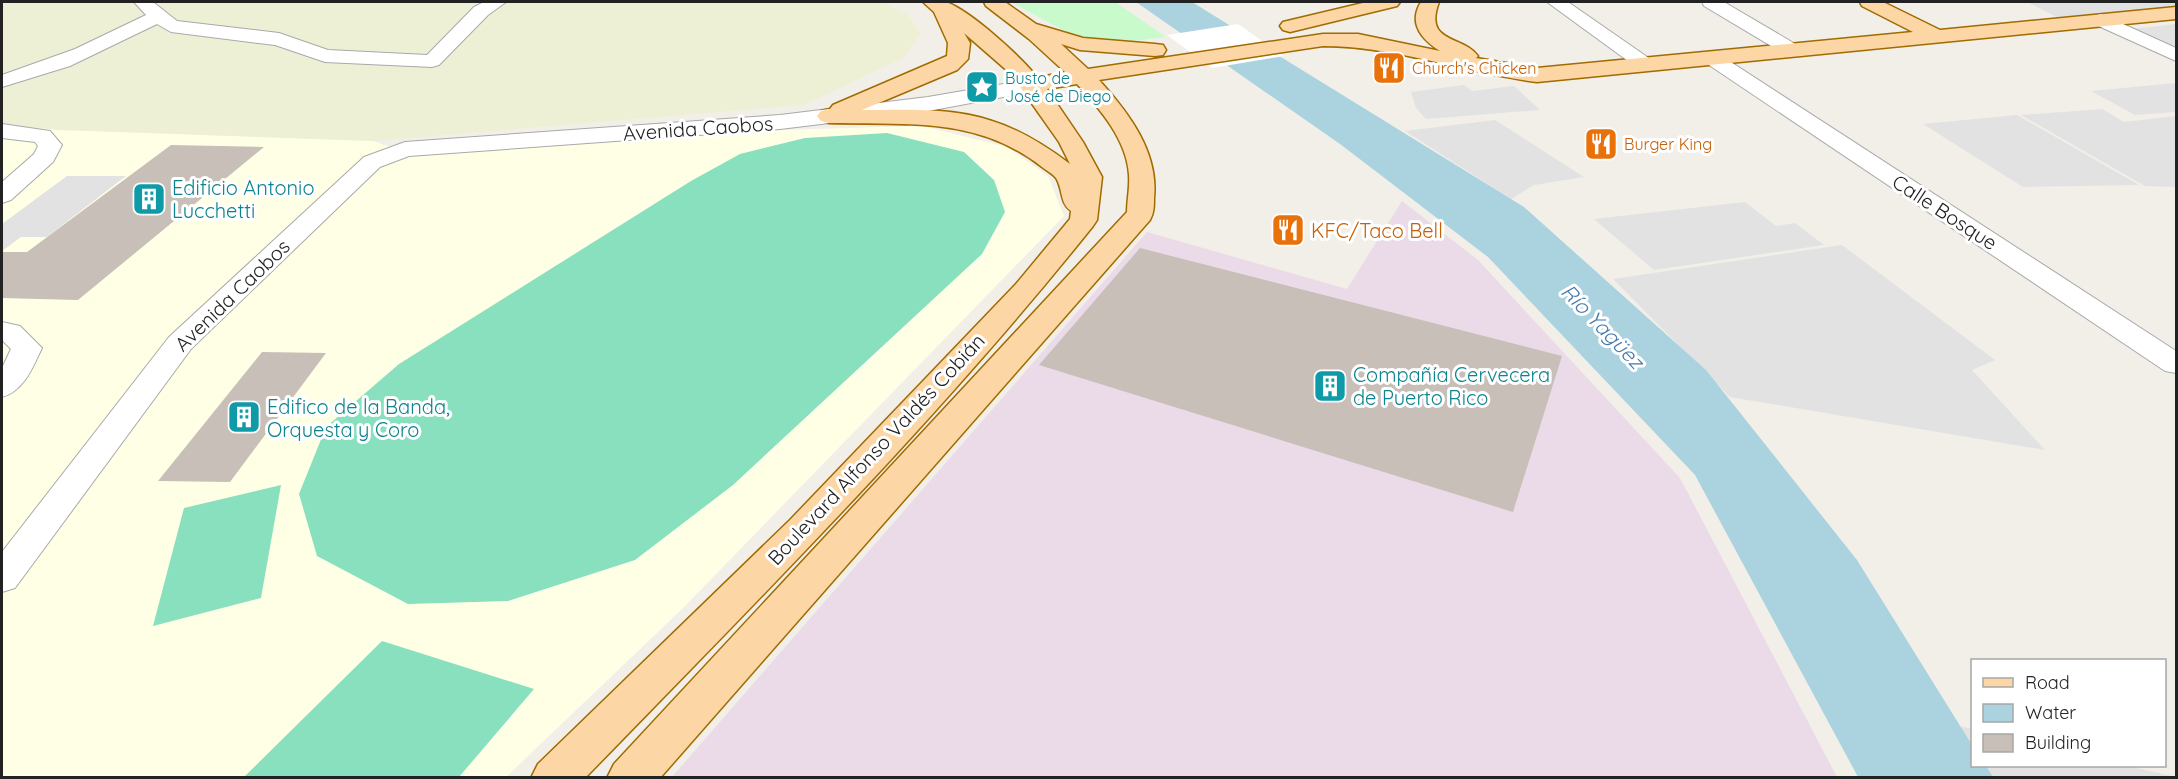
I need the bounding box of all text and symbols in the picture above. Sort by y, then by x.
restaurant icon: Church's Chicken [1371,50,1407,86]
place label: Church's Chicken [1412,58,1537,78]
place label: Busto de José de Diego [1005,68,1111,106]
place icon: Busto de José de Diego [964,69,1000,105]
street label: Avenida Caobos [622,110,774,146]
restaurant icon: Burger King [1583,126,1619,162]
place label: Burger King [1624,134,1712,154]
street label: Calle Bosque [1888,169,2002,255]
place label: Edificio Antonio Lucchetti [172,175,314,223]
building icon: Edificio Antonio Lucchetti [131,181,167,217]
restaurant icon: KFC/Taco Bell [1270,212,1306,248]
place label: KFC/Taco Bell [1311,218,1443,243]
street label: Avenida Caobos [169,234,295,356]
water label: Río Yagüez [1556,278,1651,375]
street label: Boulevard Alfonso Valdés Cobián [762,328,990,570]
place label: Compañía Cervecera de Puerto Rico [1353,362,1550,410]
building icon: Compañía Cervecera de Puerto Rico [1312,368,1348,404]
place label: Edifico de la Banda, Orquesta y Coro [267,394,450,442]
building icon: Edifico de la Banda, Orquesta y Coro [226,399,262,435]
legend [1971,659,2166,767]
text: Road [2025,671,2070,694]
text: Water [2025,701,2076,724]
text: Building [2025,731,2091,754]

